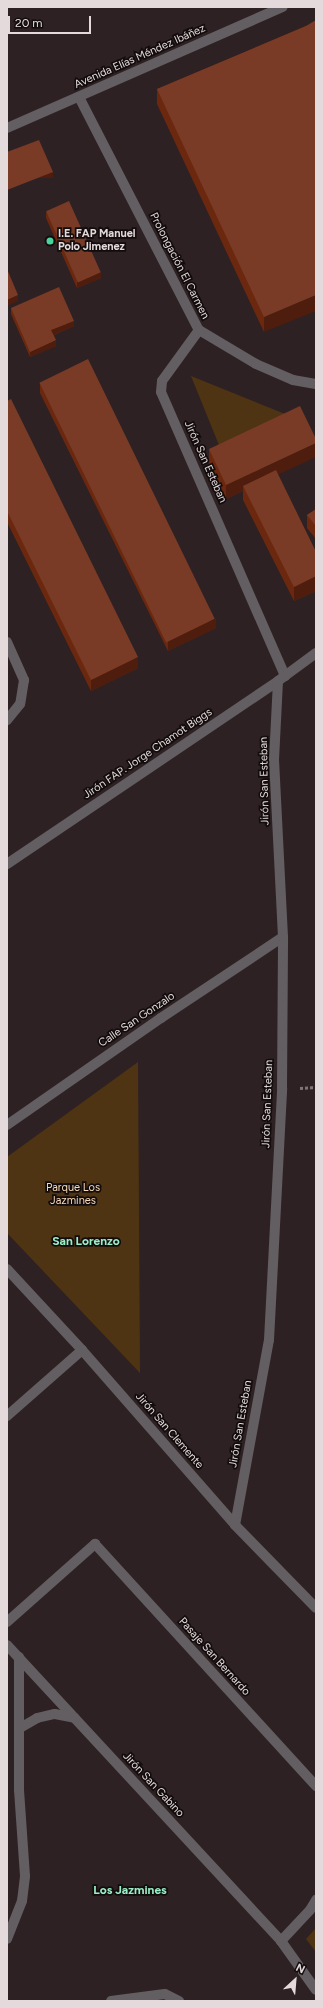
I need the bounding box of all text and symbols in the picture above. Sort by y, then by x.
scale bar [10,8,93,34]
text: 20 m [15,16,43,30]
street label: Avenida Elías Méndez Ibáñez [72,22,208,92]
street label: Prolongación El Carmen [146,211,212,321]
place label: I.E. FAP Manuel Polo Jimenez [58,228,136,254]
marker: I.E. FAP Manuel Polo Jimenez [45,236,55,246]
street label: Jirón San Esteban [181,419,229,505]
street label: Jirón FAP. Jorge Chamot Biggs [81,706,215,802]
street label: Jirón San Esteban [258,737,272,825]
street label: Calle San Gonzalo [96,990,178,1050]
street label: Jirón San Esteban [260,1060,276,1148]
park label: Parque Los Jazmines [46,1182,100,1208]
district label: San Lorenzo [52,1235,120,1249]
street label: Jirón San Esteban [227,1379,255,1469]
street label: Jirón San Clemente [132,1390,206,1472]
street label: Pasaje San Bernardo [176,1615,252,1699]
street label: Jirón San Gabino [120,1750,186,1820]
district label: Los Jazmines [93,1884,167,1898]
north arrow [275,1960,315,2000]
text: N [294,1961,307,1976]

